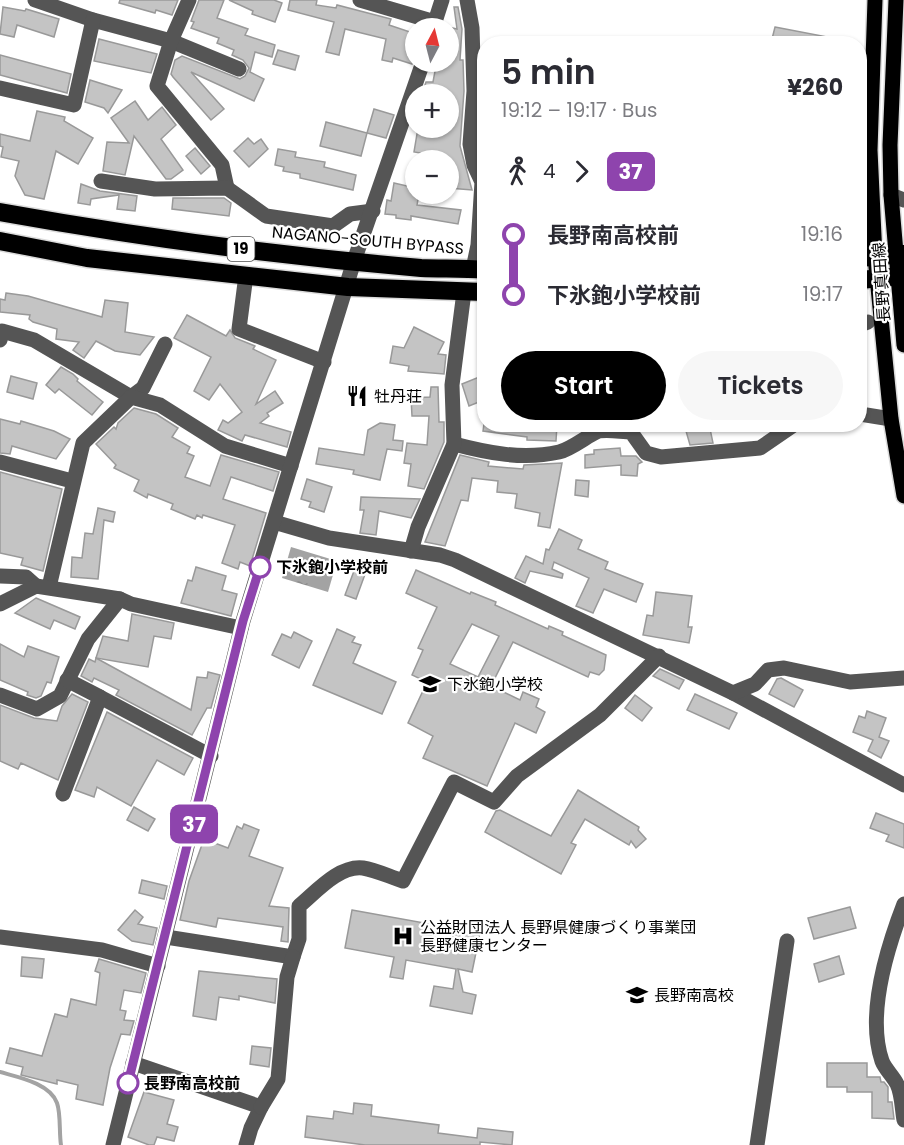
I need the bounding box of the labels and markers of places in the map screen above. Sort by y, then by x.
restaurant icon: 牡丹荘 [345,384,369,408]
place label: 牡丹荘 [374,385,422,408]
marker: 下氷鉋小学校前 [249,556,271,578]
place label: 下氷鉋小学校前 [276,556,388,579]
school or university icon: 下氷鉋小学校 [418,672,442,696]
place label: 下氷鉋小学校 [447,673,543,696]
place label: 公益財団法人 長野県健康づくり事業団 長野健康センター [420,916,696,957]
hospital icon: 公益財団法人 長野県健康づくり事業団 長野健康センター [391,924,415,948]
school or university icon: 長野南高校 [625,983,649,1007]
place label: 長野南高校 [654,984,734,1007]
marker: 長野南高校前 [117,1072,139,1094]
place label: 長野南高校前 [144,1072,240,1095]

